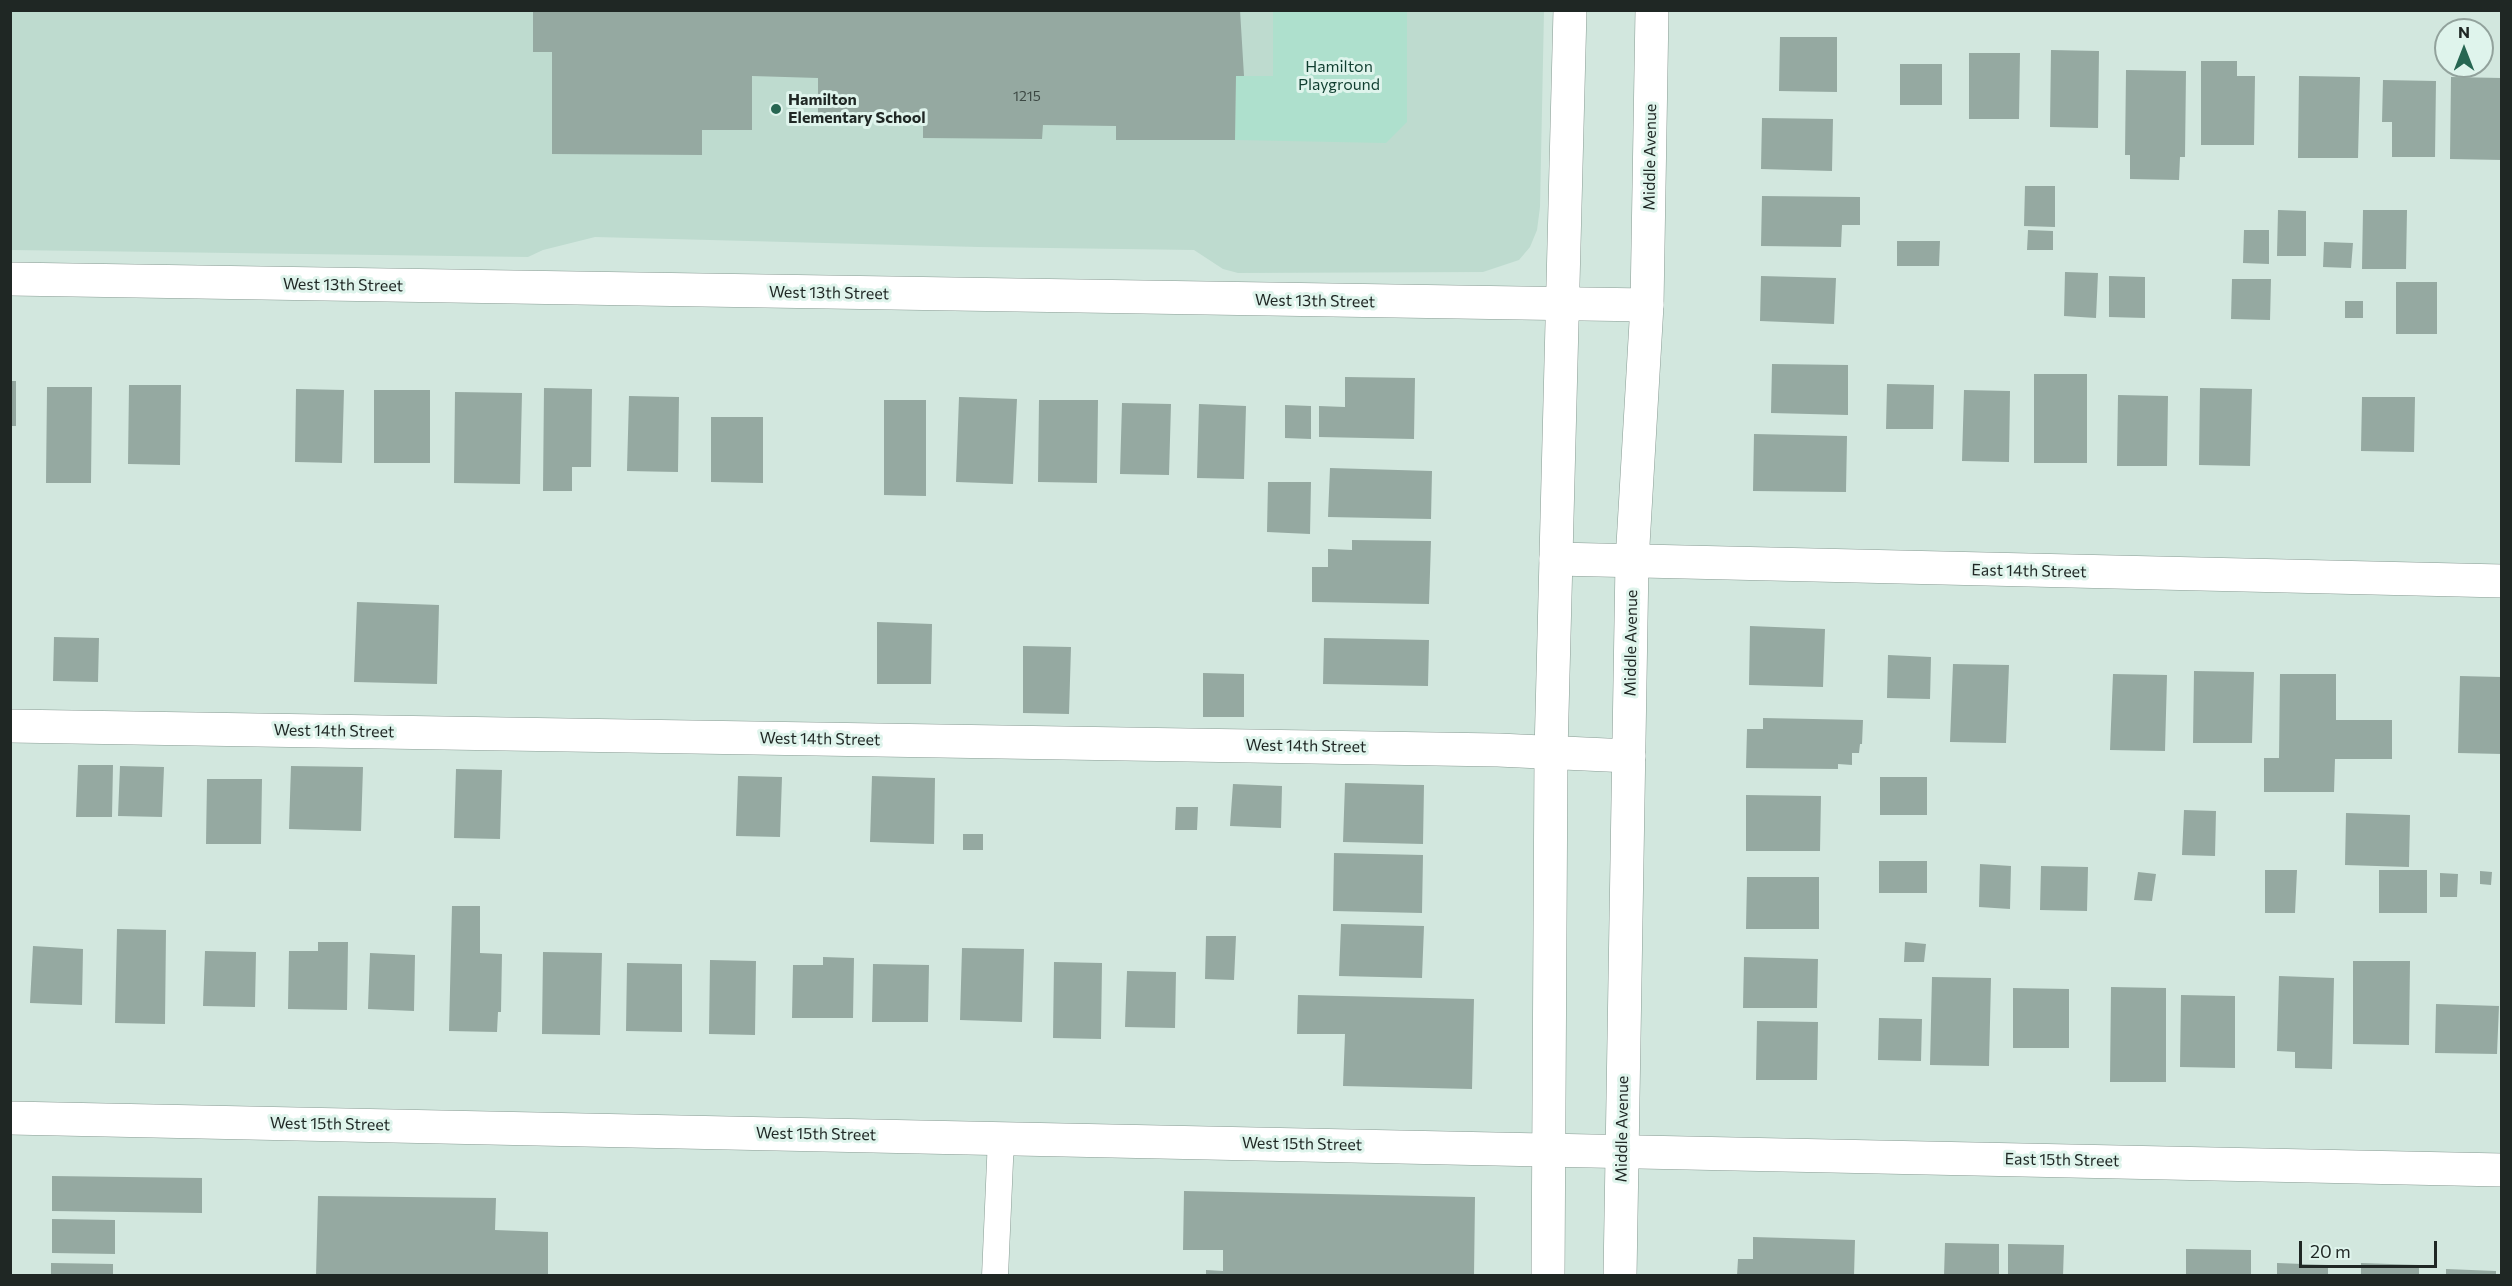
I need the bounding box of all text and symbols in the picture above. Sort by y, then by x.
north arrow [2434,18,2494,78]
text: N [2458,22,2470,41]
park label: Hamilton Playground [1298,57,1380,95]
house number: 1215 [1013,88,1041,104]
place label: Hamilton Elementary School [788,90,926,128]
marker: Hamilton Elementary School [769,102,783,116]
street label: Middle Avenue [1639,103,1661,211]
street label: West 13th Street [283,274,403,296]
street label: West 13th Street [769,282,889,304]
street label: West 13th Street [1255,290,1375,312]
street label: East 14th Street [1971,560,2087,582]
street label: Middle Avenue [1620,589,1642,697]
street label: West 14th Street [273,720,395,742]
street label: West 14th Street [759,728,881,750]
street label: West 14th Street [1245,735,1367,757]
street label: Middle Avenue [1611,1075,1633,1183]
street label: West 15th Street [270,1113,390,1135]
street label: West 15th Street [756,1123,876,1145]
street label: West 15th Street [1242,1133,1362,1155]
street label: East 15th Street [2004,1149,2120,1171]
scale bar [2302,1229,2440,1267]
text: 20 m [2310,1240,2351,1262]

